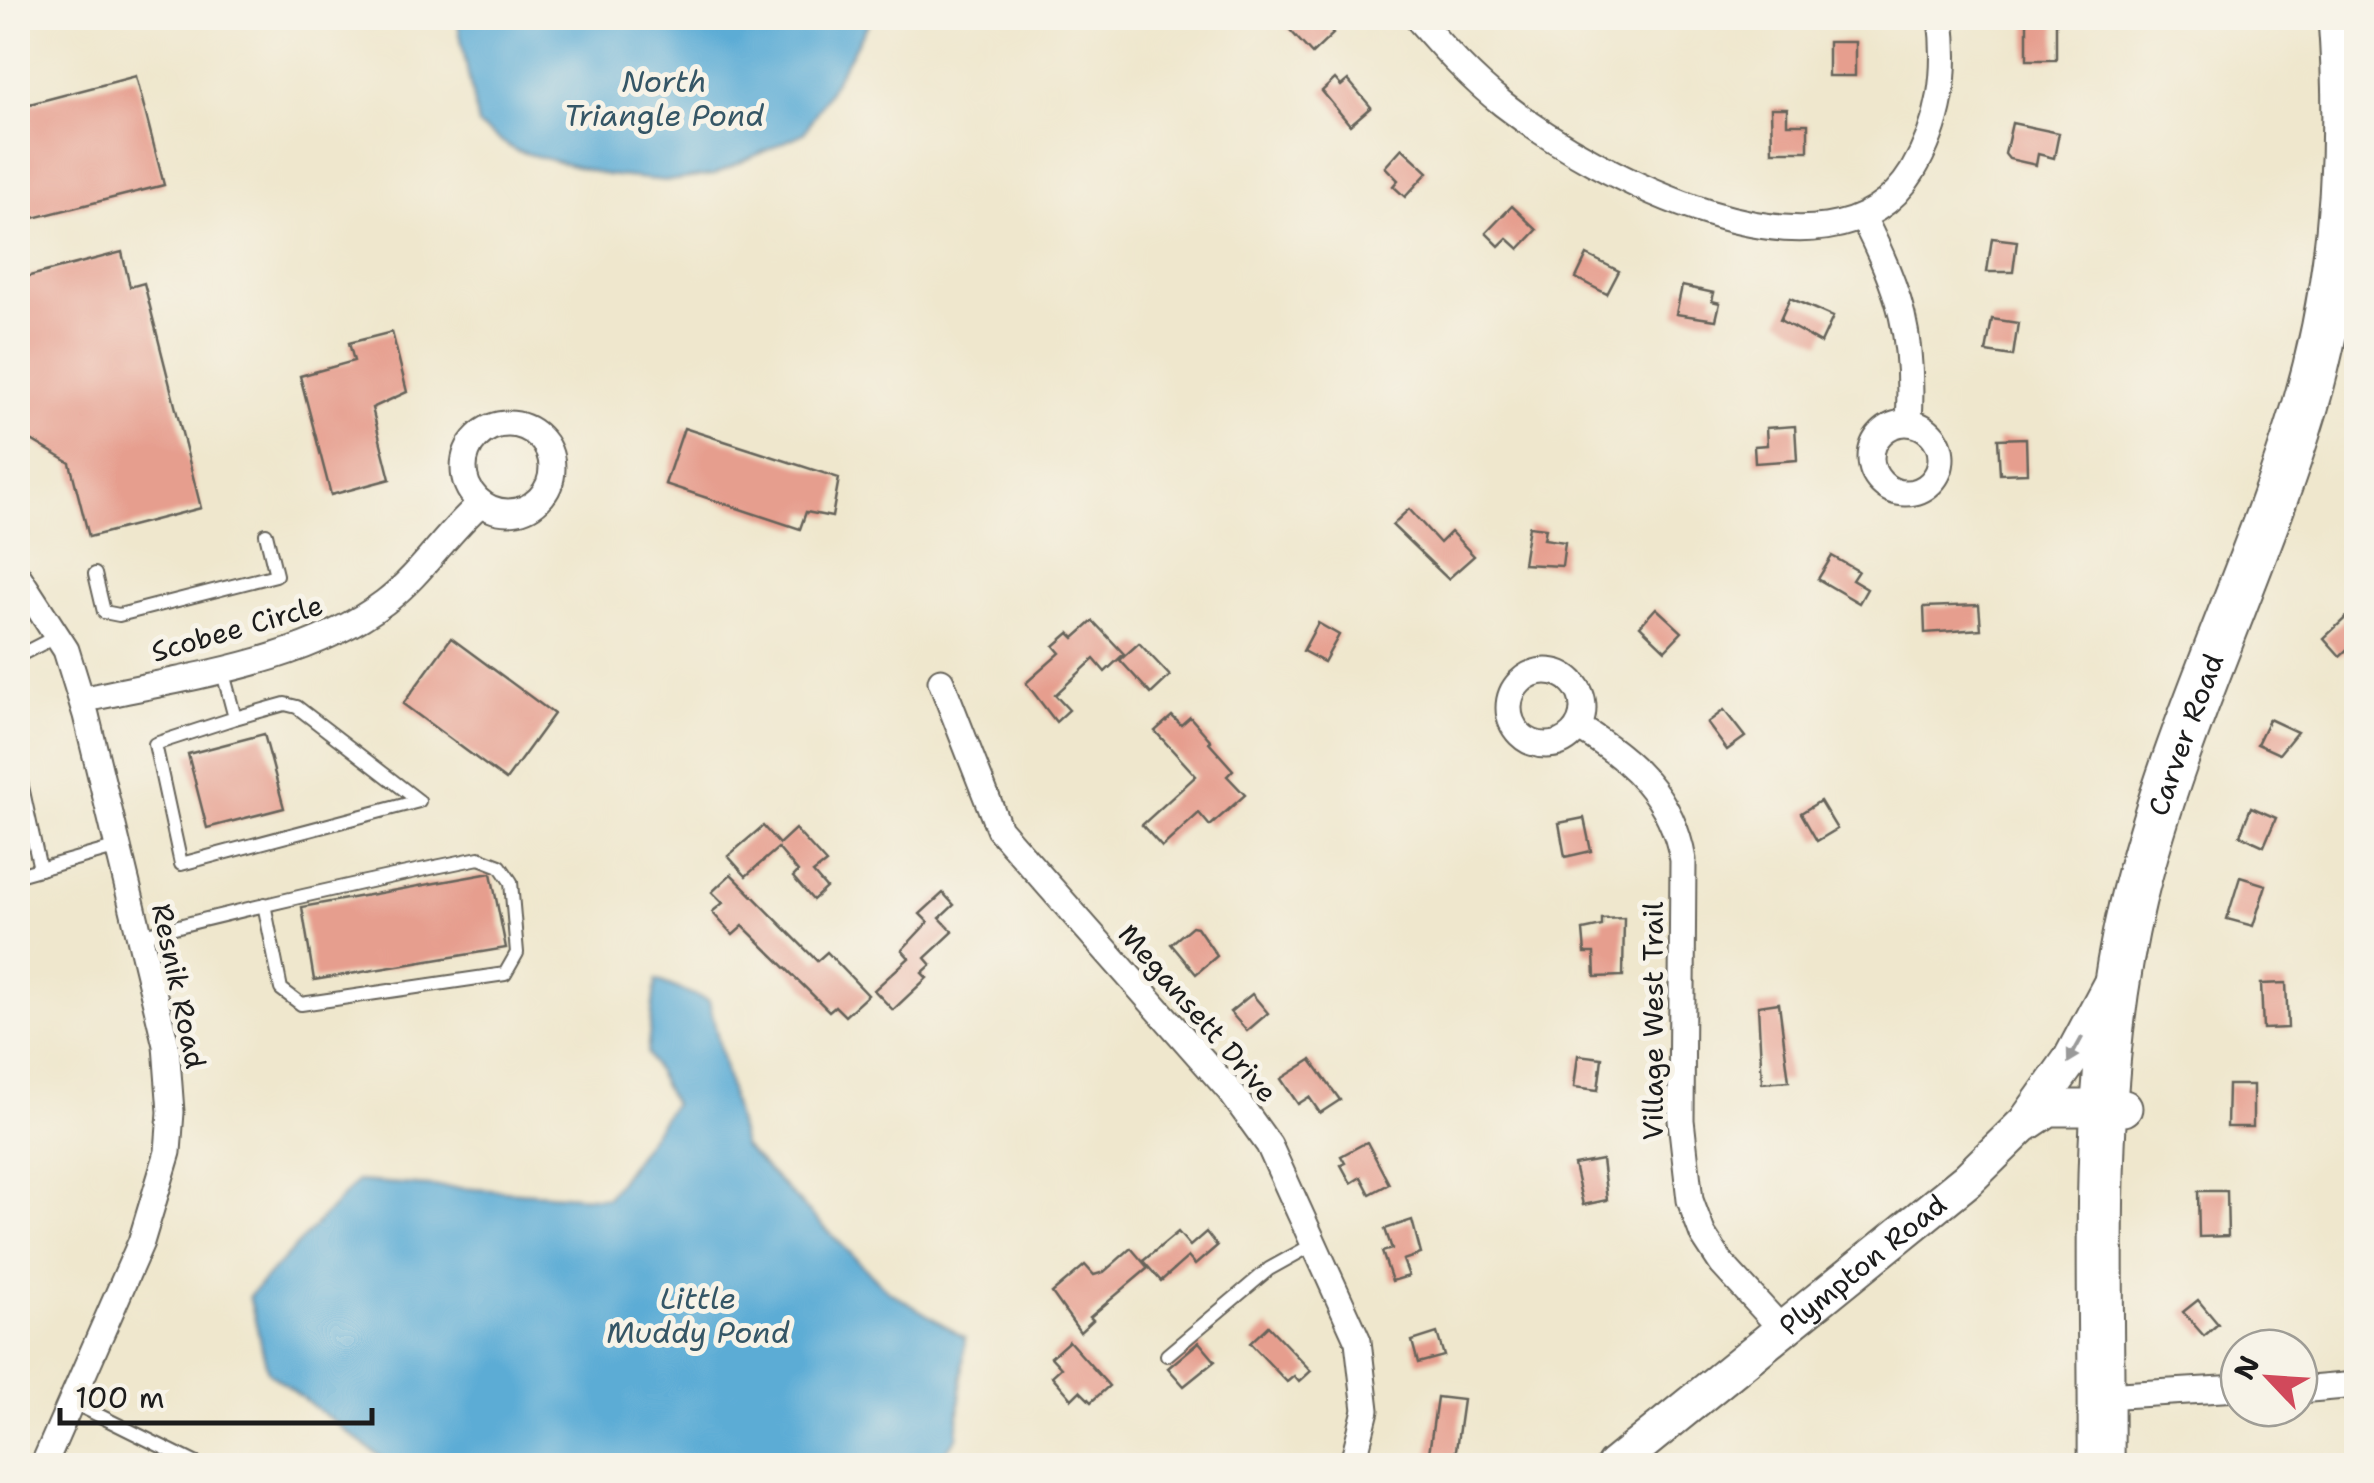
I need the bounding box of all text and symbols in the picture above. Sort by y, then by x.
water label: North Triangle Pond [564,61,764,136]
street label: Scobee Circle [147,585,327,671]
street label: Carver Road [2139,648,2232,821]
street label: Resnik Road [143,900,215,1072]
street label: Village West Trail [1634,901,1672,1140]
street label: Megansett Drive [1110,916,1286,1110]
one-way arrow [2066,1036,2083,1065]
street label: Plympton Road [1771,1185,1954,1344]
water label: Little Muddy Pond [606,1278,790,1353]
north arrow [2219,1328,2319,1428]
text: N [2224,1349,2268,1386]
scale bar [60,1363,372,1425]
text: 100 m [75,1377,165,1418]

